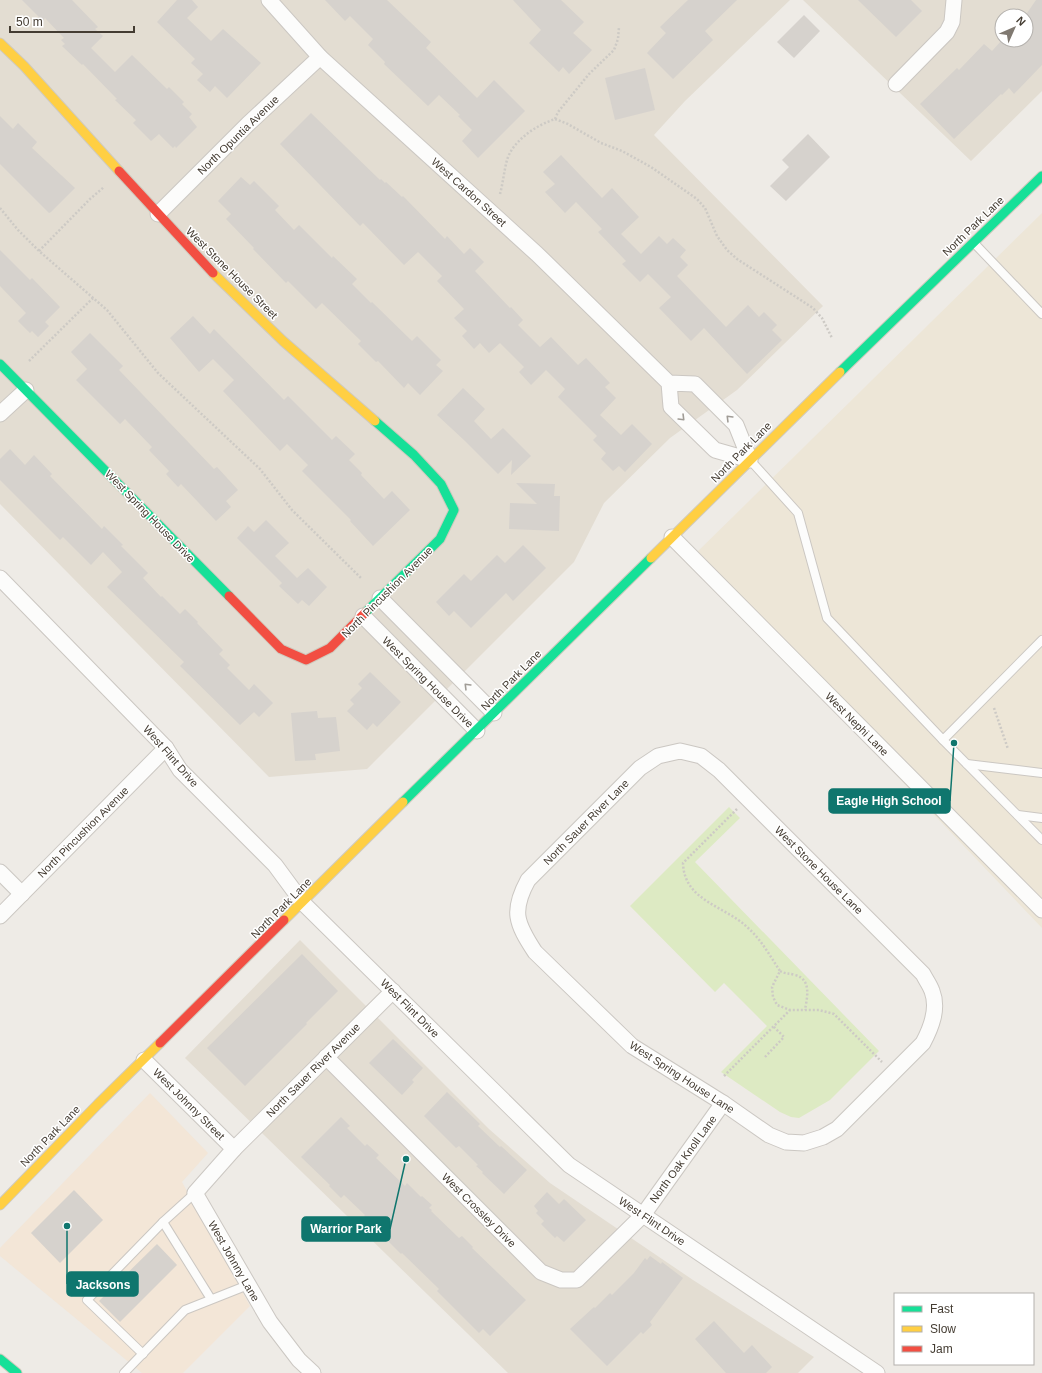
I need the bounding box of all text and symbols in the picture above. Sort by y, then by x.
scale bar [10,8,134,34]
north arrow [994,8,1034,48]
text: N [1014,14,1028,28]
text: 50 m [16,15,43,29]
street label: North Opuntia Avenue [195,93,281,177]
street label: West Cardon Street [429,155,509,229]
street label: North Park Lane [940,194,1006,258]
street label: West Stone House Street [184,225,280,321]
one-way arrow [677,413,685,421]
one-way arrow [726,415,734,423]
street label: North Park Lane [708,419,774,485]
street label: West Spring House Drive [103,467,197,565]
street label: North Pincushion Avenue [339,544,435,640]
street label: West Spring House Drive [380,634,476,730]
street label: North Park Lane [478,647,544,713]
one-way arrow [464,683,472,691]
street label: West Nephi Lane [823,690,891,758]
street label: West Flint Drive [141,723,201,789]
street label: North Sauer River Lane [541,777,631,867]
street label: North Pincushion Avenue [35,784,131,880]
callout: Eagle High School [829,789,950,813]
text: Eagle High School [836,794,942,808]
street label: West Stone House Lane [773,824,865,916]
street label: North Park Lane [248,875,314,941]
street label: West Flint Drive [378,976,442,1040]
street label: North Sauer River Avenue [264,1021,362,1119]
street label: West Spring House Lane [628,1039,736,1115]
street label: West Johnny Street [151,1066,227,1142]
street label: North Park Lane [18,1103,82,1169]
street label: North Oak Knoll Lane [647,1113,719,1205]
street label: West Crossley Drive [440,1171,518,1249]
street label: West Flint Drive [617,1194,687,1248]
callout: Warrior Park [302,1217,390,1241]
street label: West Johnny Lane [206,1219,262,1303]
text: Warrior Park [310,1222,382,1236]
callout: Jacksons [67,1272,138,1296]
text: Jacksons [76,1278,131,1292]
legend [894,1293,1034,1365]
text: Fast [930,1302,954,1316]
text: Slow [930,1322,956,1336]
text: Jam [930,1342,953,1356]

